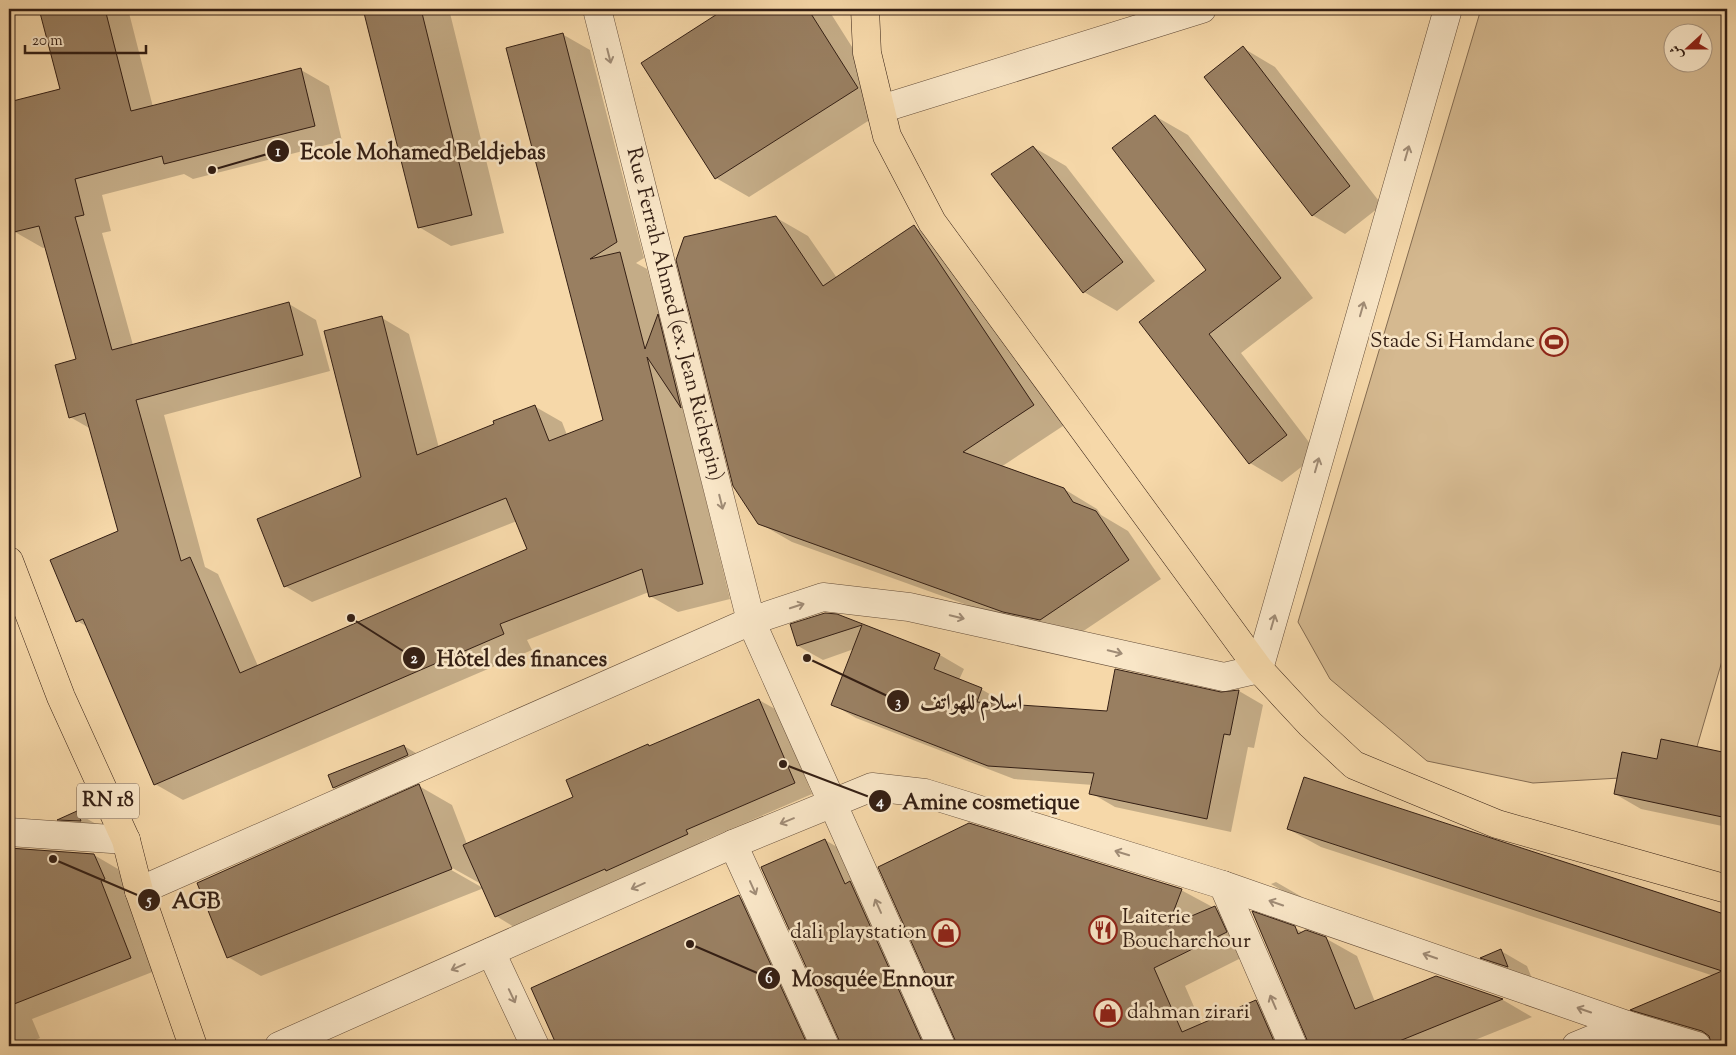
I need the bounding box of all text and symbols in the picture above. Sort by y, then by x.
scale bar [25,22,146,54]
north arrow [1664,22,1714,72]
text: 20 m [32,31,63,52]
text: ش [1666,42,1690,62]
one-way arrow [604,48,614,64]
callout: Ecole Mohamed Beldjebas [266,132,556,169]
text: Ecole Mohamed Beldjebas [300,138,546,170]
text: 1 [275,142,281,163]
street label: Rue Ferrah Ahmed (ex. Jean Richepin) [617,144,730,484]
one-way arrow [1402,145,1412,161]
one-way arrow [1357,302,1367,318]
place label: Stade Si Hamdane [1370,327,1535,357]
sports icon: Stade Si Hamdane [1539,327,1569,357]
one-way arrow [1313,458,1323,474]
one-way arrow [717,494,726,510]
one-way arrow [789,600,805,610]
one-way arrow [948,613,964,622]
one-way arrow [1268,614,1278,630]
callout: Hôtel des finances [402,640,617,677]
text: Hôtel des finances [437,645,608,677]
one-way arrow [1107,648,1123,658]
text: 2 [410,649,418,670]
callout: اسلام للهواتف [885,683,1033,720]
text: اسلام للهواتف [920,688,1022,721]
text: 3 [895,693,901,714]
callout: Amine cosmetique [867,783,1090,820]
road number: RN 18 [77,784,139,818]
text: Amine cosmetique [902,788,1080,820]
text: 4 [875,792,884,813]
one-way arrow [780,817,795,827]
one-way arrow [1114,848,1130,858]
one-way arrow [749,880,758,895]
callout: AGB [136,881,230,918]
one-way arrow [631,882,646,891]
text: AGB [172,887,220,919]
text: 5 [145,891,152,912]
one-way arrow [1269,898,1285,907]
one-way arrow [873,899,883,914]
place label: Laiterie Boucharchour [1122,903,1251,957]
restaurant icon: Laiterie Boucharchour [1088,915,1118,945]
place label: dali playstation [790,918,927,948]
shop icon: dali playstation [931,918,961,948]
one-way arrow [1422,951,1438,961]
callout: Mosquée Ennour [757,960,964,997]
one-way arrow [451,962,466,972]
text: Mosquée Ennour [792,965,955,997]
text: 6 [765,969,773,990]
one-way arrow [507,988,517,1003]
one-way arrow [1268,994,1277,1009]
shop icon: dahman zirari [1093,998,1123,1028]
place label: dahman zirari [1127,998,1250,1028]
one-way arrow [1576,1004,1592,1014]

